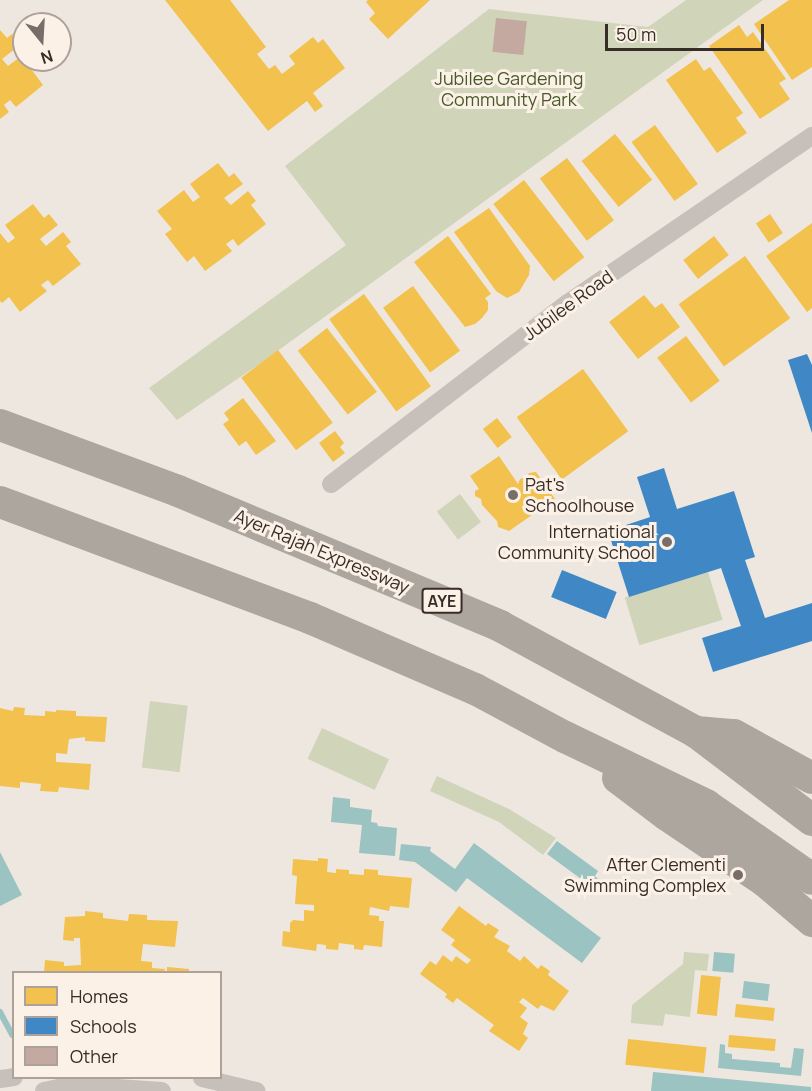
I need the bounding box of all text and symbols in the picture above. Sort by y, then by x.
north arrow [12,12,72,72]
scale bar [608,12,767,50]
text: 50 m [616,22,656,46]
text: N [38,45,56,69]
park label: Jubilee Gardening Community Park [435,68,583,110]
street label: Jubilee Road [519,265,617,345]
place label: Pat's Schoolhouse [525,474,634,516]
marker: Pat's Schoolhouse [506,488,520,502]
street label: Ayer Rajah Expressway [231,504,413,598]
place label: International Community School [498,521,655,564]
marker: International Community School [660,535,674,549]
road number: AYE [421,588,463,614]
place label: After Clementi Swimming Complex [564,854,726,896]
marker: After Clementi Swimming Complex [731,868,745,882]
legend [12,971,222,1079]
text: Homes [70,984,128,1008]
text: Schools [70,1014,137,1038]
text: Other [70,1044,118,1068]

